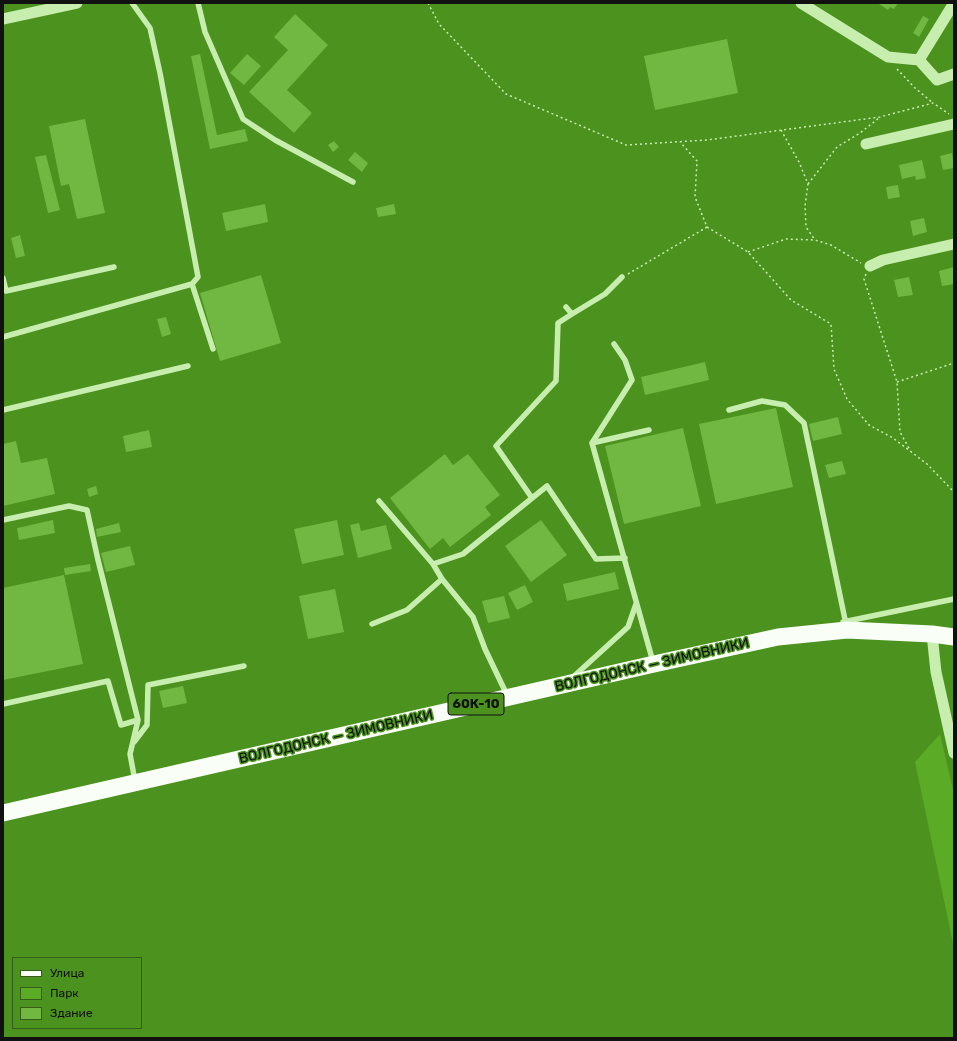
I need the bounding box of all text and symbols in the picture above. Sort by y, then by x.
street label: ВОЛГОДОНСК — ЗИМОВНИКИ [553,634,751,696]
road number: 60К-10 [448,693,504,715]
street label: ВОЛГОДОНСК — ЗИМОВНИКИ [237,706,435,768]
legend [12,957,142,1029]
text: Улица [50,966,84,980]
text: Парк [50,986,79,1000]
text: Здание [50,1006,93,1020]

